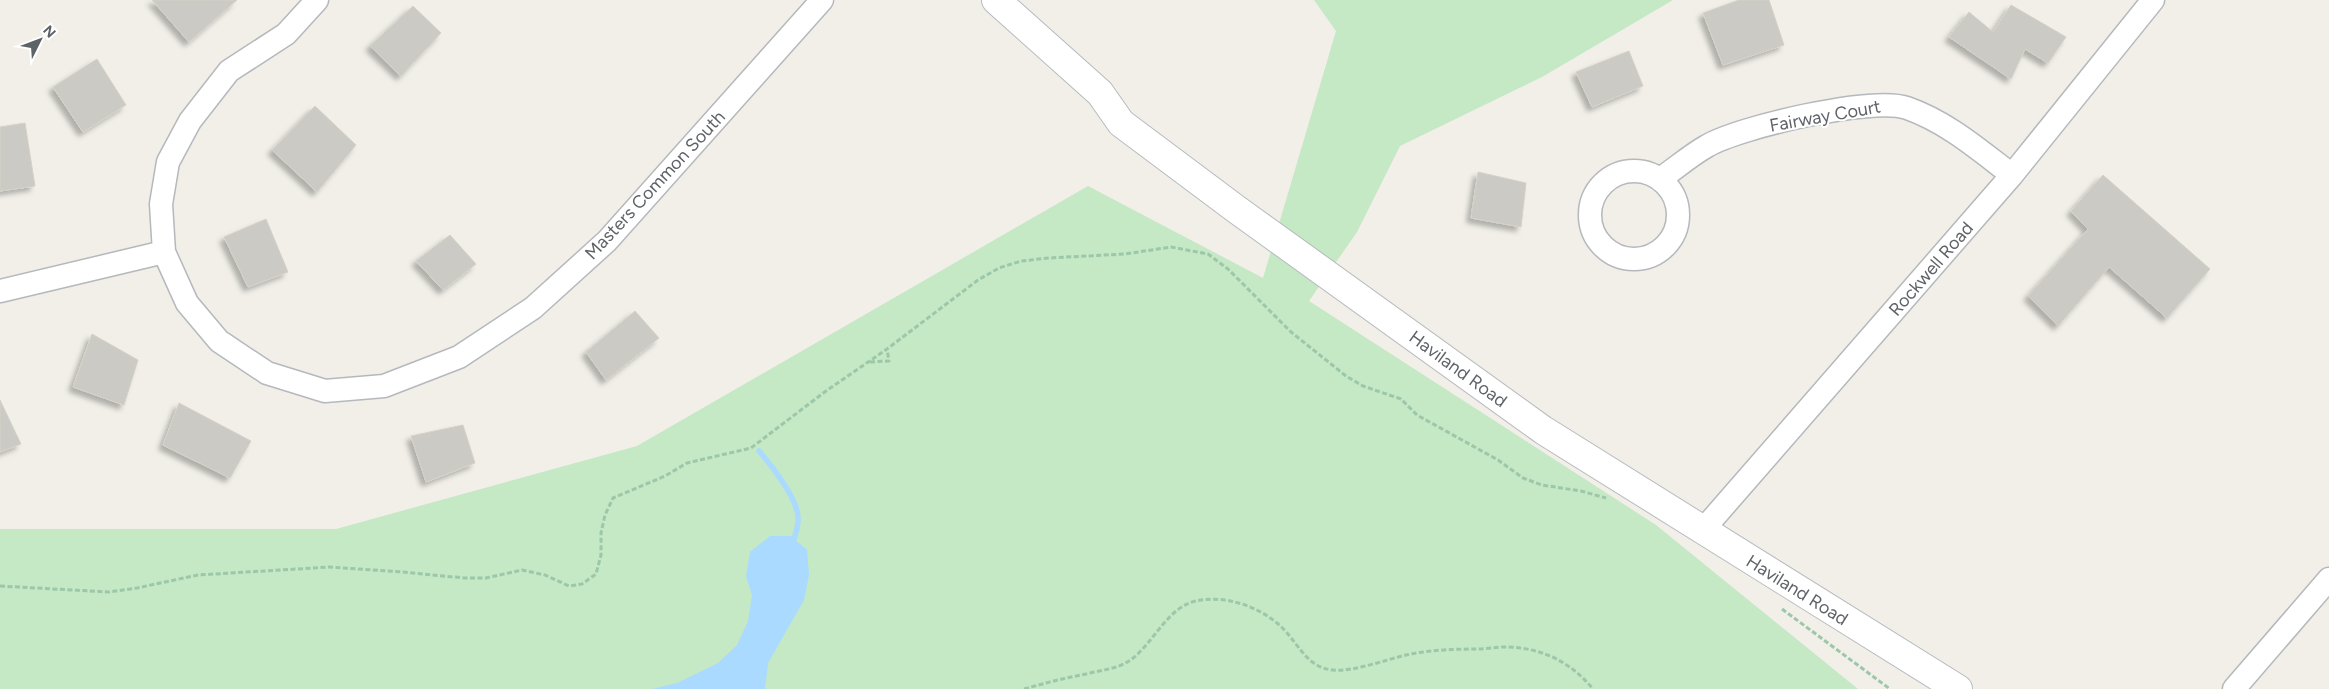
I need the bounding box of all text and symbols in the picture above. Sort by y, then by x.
north arrow [15,15,65,65]
text: N [39,22,59,41]
street label: Fairway Court [1768,95,1882,137]
street label: Masters Common South [580,106,730,264]
street label: Rockwell Road [1884,217,1978,321]
street label: Haviland Road [1405,326,1511,412]
street label: Haviland Road [1742,550,1852,630]

